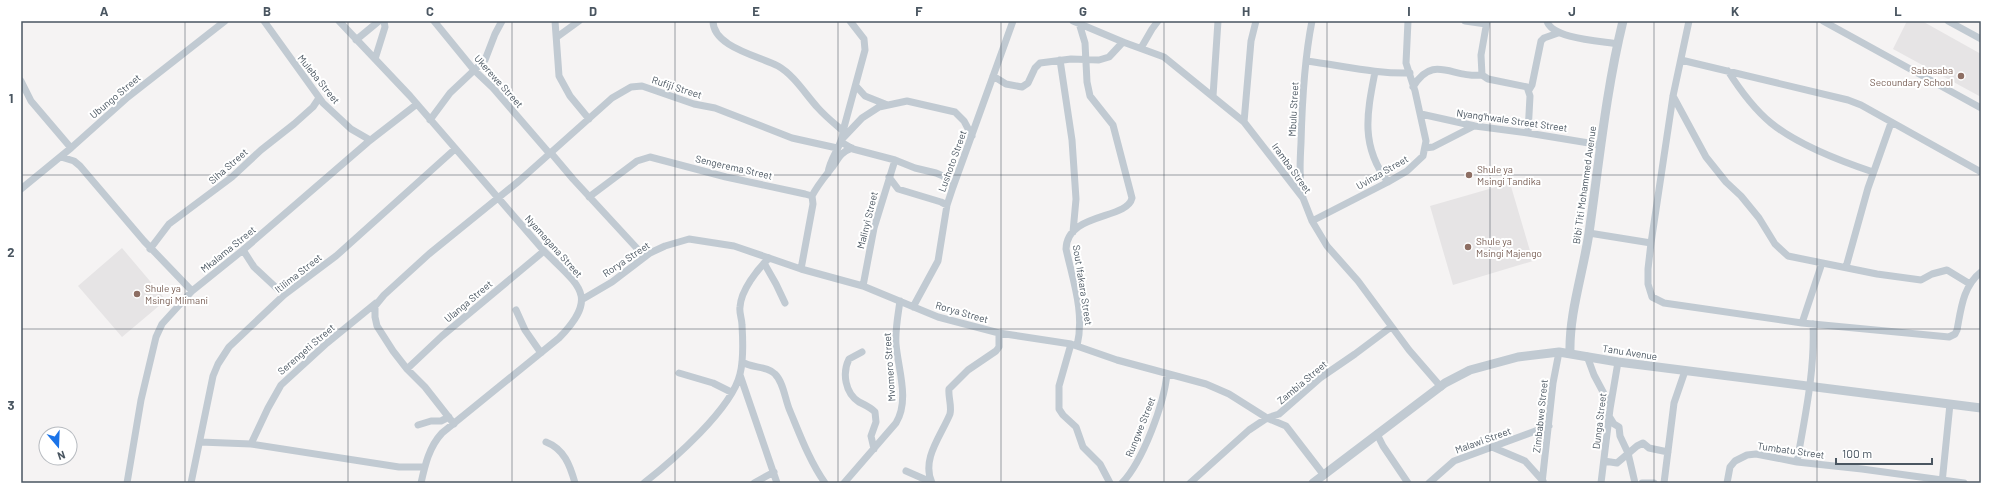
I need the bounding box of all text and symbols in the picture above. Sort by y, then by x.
text: A [100,3,109,19]
text: B [263,3,271,19]
text: C [426,3,434,19]
text: D [589,3,597,19]
text: E [752,3,760,19]
text: F [915,3,923,19]
text: G [1079,3,1087,19]
text: H [1242,3,1250,19]
text: I [1407,3,1411,19]
text: J [1568,3,1576,19]
text: K [1731,3,1739,19]
text: L [1894,3,1902,19]
street label: Muleba Street [295,52,343,106]
street label: Ukerewe Street [472,52,526,110]
place label: Sabasaba Secoundary School [1870,64,1953,88]
street label: Ubungo Street [87,71,143,121]
marker: Sabasaba Secoundary School [1956,71,1966,81]
street label: Rufiji Street [650,73,704,101]
street label: Mbulu Street [1286,81,1300,137]
text: 1 [9,90,13,106]
street label: Nyang'hwale Street Street [1456,106,1569,134]
street label: Bibi Titi Mohammed Avenue [1570,125,1598,245]
street label: Lushoto Street [935,128,969,194]
street label: Iramba Street [1270,140,1315,196]
street label: Siha Street [206,145,250,186]
street label: Sengerema Street [694,152,774,182]
street label: Uvinza Street [1354,152,1410,192]
place label: Shule ya Msingi Tandika [1477,163,1541,187]
marker: Shule ya Msingi Tandika [1464,170,1474,180]
street label: Malinyi Street [854,190,880,250]
street label: Nyamagana Street [523,212,585,280]
street label: Mkalama Street [198,223,258,275]
place label: Shule ya Msingi Majengo [1476,235,1542,259]
street label: Rorya Street [600,239,652,279]
marker: Shule ya Msingi Majengo [1463,242,1473,252]
text: 2 [7,244,15,260]
street label: Sout Ifakara Street [1071,244,1095,327]
street label: Itilima Street [272,251,324,295]
street label: Ulanga Street [442,277,495,325]
place label: Shule ya Msingi Mlimani [145,282,208,306]
marker: Shule ya Msingi Mlimani [132,289,142,299]
street label: Rorya Street [934,299,990,325]
street label: Serengeti Street [275,321,337,377]
street label: Mvomero Street [881,332,897,402]
street label: Tanu Avenue [1602,342,1658,362]
street label: Zambia Street [1275,357,1330,406]
street label: Zimbabwe Street [1530,378,1550,453]
street label: Dunga Street [1590,392,1608,450]
street label: Rungwe Street [1122,395,1158,459]
text: 3 [7,397,15,413]
street label: Malawi Street [1453,424,1513,456]
north arrow [38,426,78,466]
street label: Tumbatu Street [1757,439,1826,461]
scale bar [1836,440,1932,466]
text: 100 m [1842,446,1872,460]
text: N [56,449,67,463]

